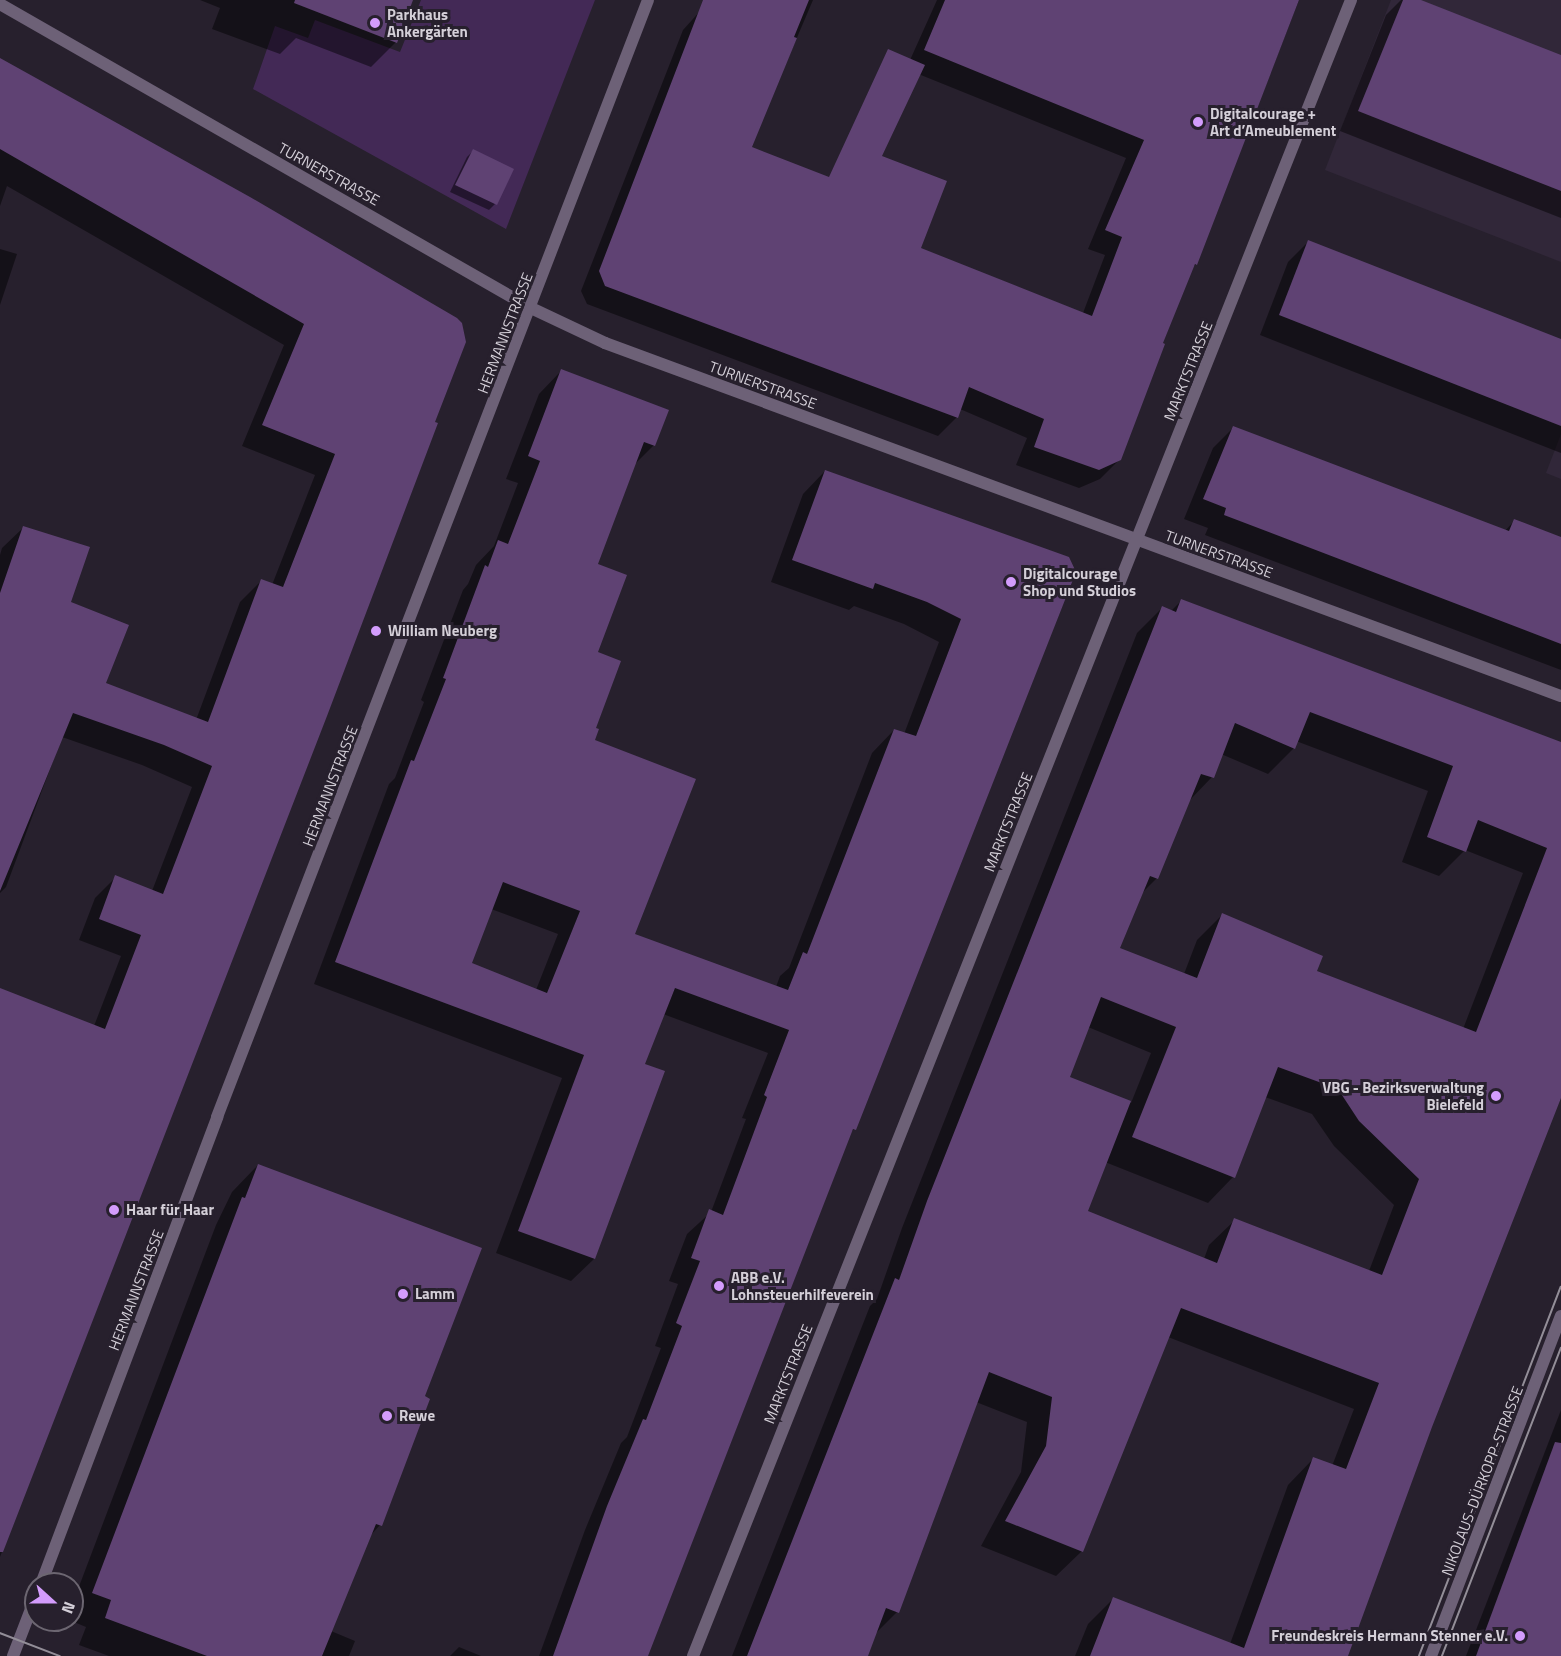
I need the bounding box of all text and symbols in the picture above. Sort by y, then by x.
place label: Parkhaus Ankergärten [387,5,468,40]
marker: Parkhaus Ankergärten [368,16,382,30]
place label: Digitalcourage + Art d’Ameublement [1210,104,1336,139]
marker: Digitalcourage + Art d’Ameublement [1191,115,1205,129]
street label: TURNERSTRASSE [275,139,383,209]
street label: HERMANNSTRASSE [474,270,536,396]
street label: MARKTSTRASSE [1160,319,1216,423]
street label: TURNERSTRASSE [707,357,819,413]
street label: TURNERSTRASSE [1163,526,1275,582]
place label: Digitalcourage Shop und Studios [1023,564,1136,599]
marker: Digitalcourage Shop und Studios [1004,575,1018,589]
place label: William Neuberg [388,622,497,640]
marker: William Neuberg [369,624,383,638]
street label: HERMANNSTRASSE [299,723,361,849]
street label: MARKTSTRASSE [980,770,1036,874]
place label: VBG - Bezirksverwaltung Bielefeld [1322,1078,1484,1113]
marker: VBG - Bezirksverwaltung Bielefeld [1489,1089,1503,1103]
place label: Haar für Haar [126,1201,214,1219]
marker: Haar für Haar [107,1203,121,1217]
street label: HERMANNSTRASSE [105,1227,167,1353]
place label: ABB e.V. Lohnsteuerhilfeverein [731,1268,874,1303]
marker: ABB e.V. Lohnsteuerhilfeverein [712,1279,726,1293]
place label: Lamm [415,1285,455,1303]
marker: Lamm [396,1287,410,1301]
street label: MARKTSTRASSE [760,1322,816,1426]
street label: NIKOLAUS-DÜRKOPP-STRASSE [1437,1384,1527,1578]
place label: Rewe [399,1407,435,1425]
marker: Rewe [380,1409,394,1423]
north arrow [24,1572,84,1632]
text: N [56,1598,82,1617]
place label: Freundeskreis Hermann Stenner e.V. [1271,1627,1508,1645]
marker: Freundeskreis Hermann Stenner e.V. [1513,1629,1527,1643]

